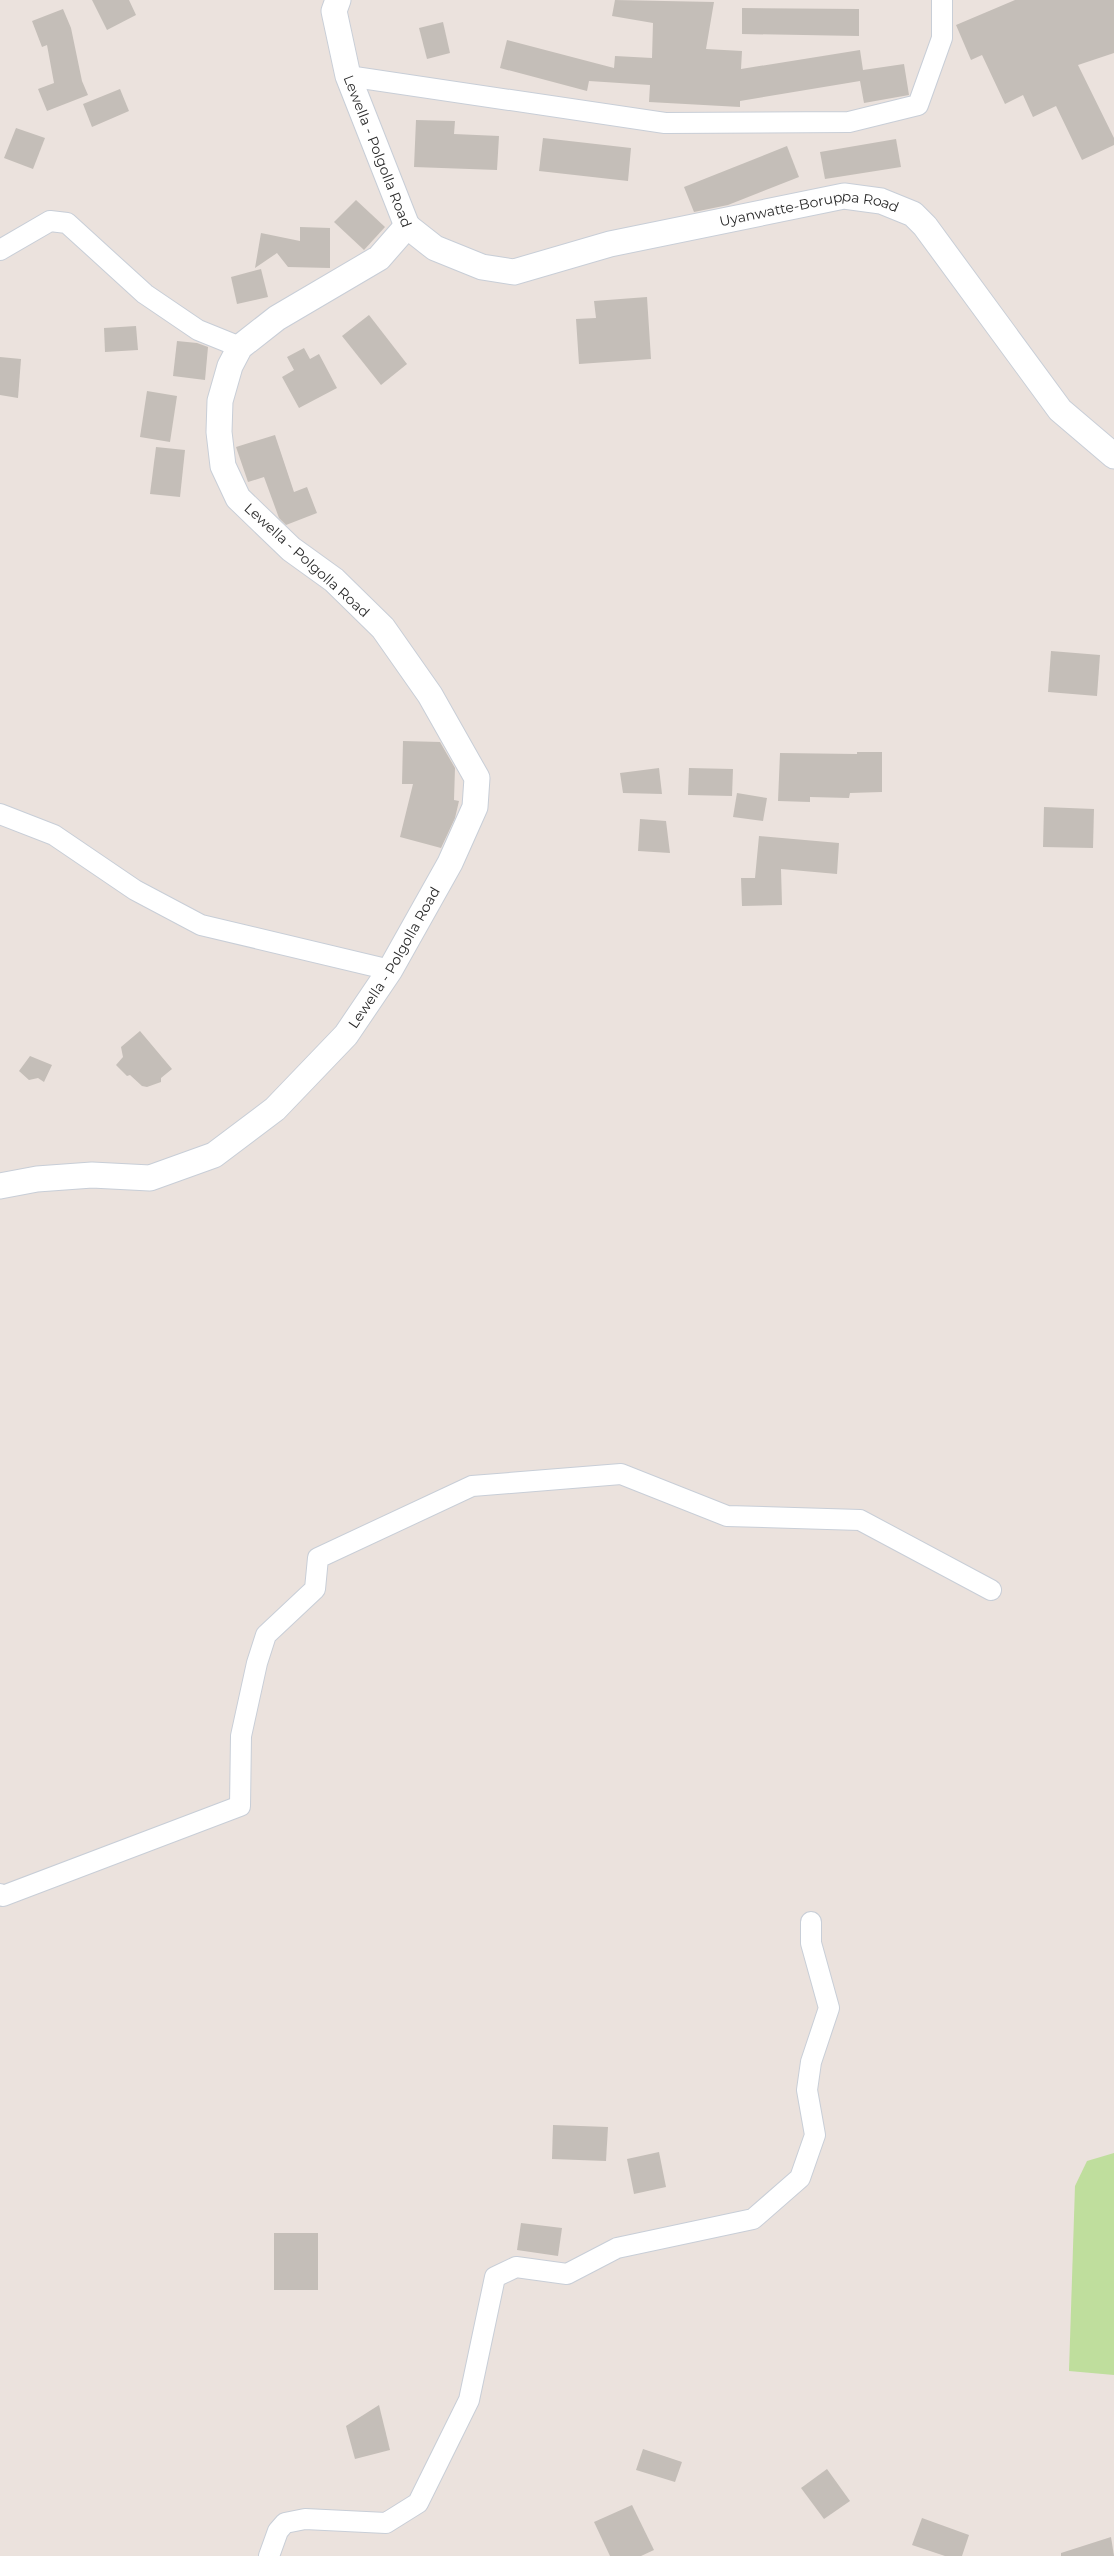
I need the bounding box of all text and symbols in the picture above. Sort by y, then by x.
street label: Lewella - Polgolla Road [339,72,416,230]
street label: Uyanwatte-Boruppa Road [718,187,902,230]
street label: Lewella - Polgolla Road [241,499,373,621]
street label: Lewella - Polgolla Road [344,884,444,1032]

